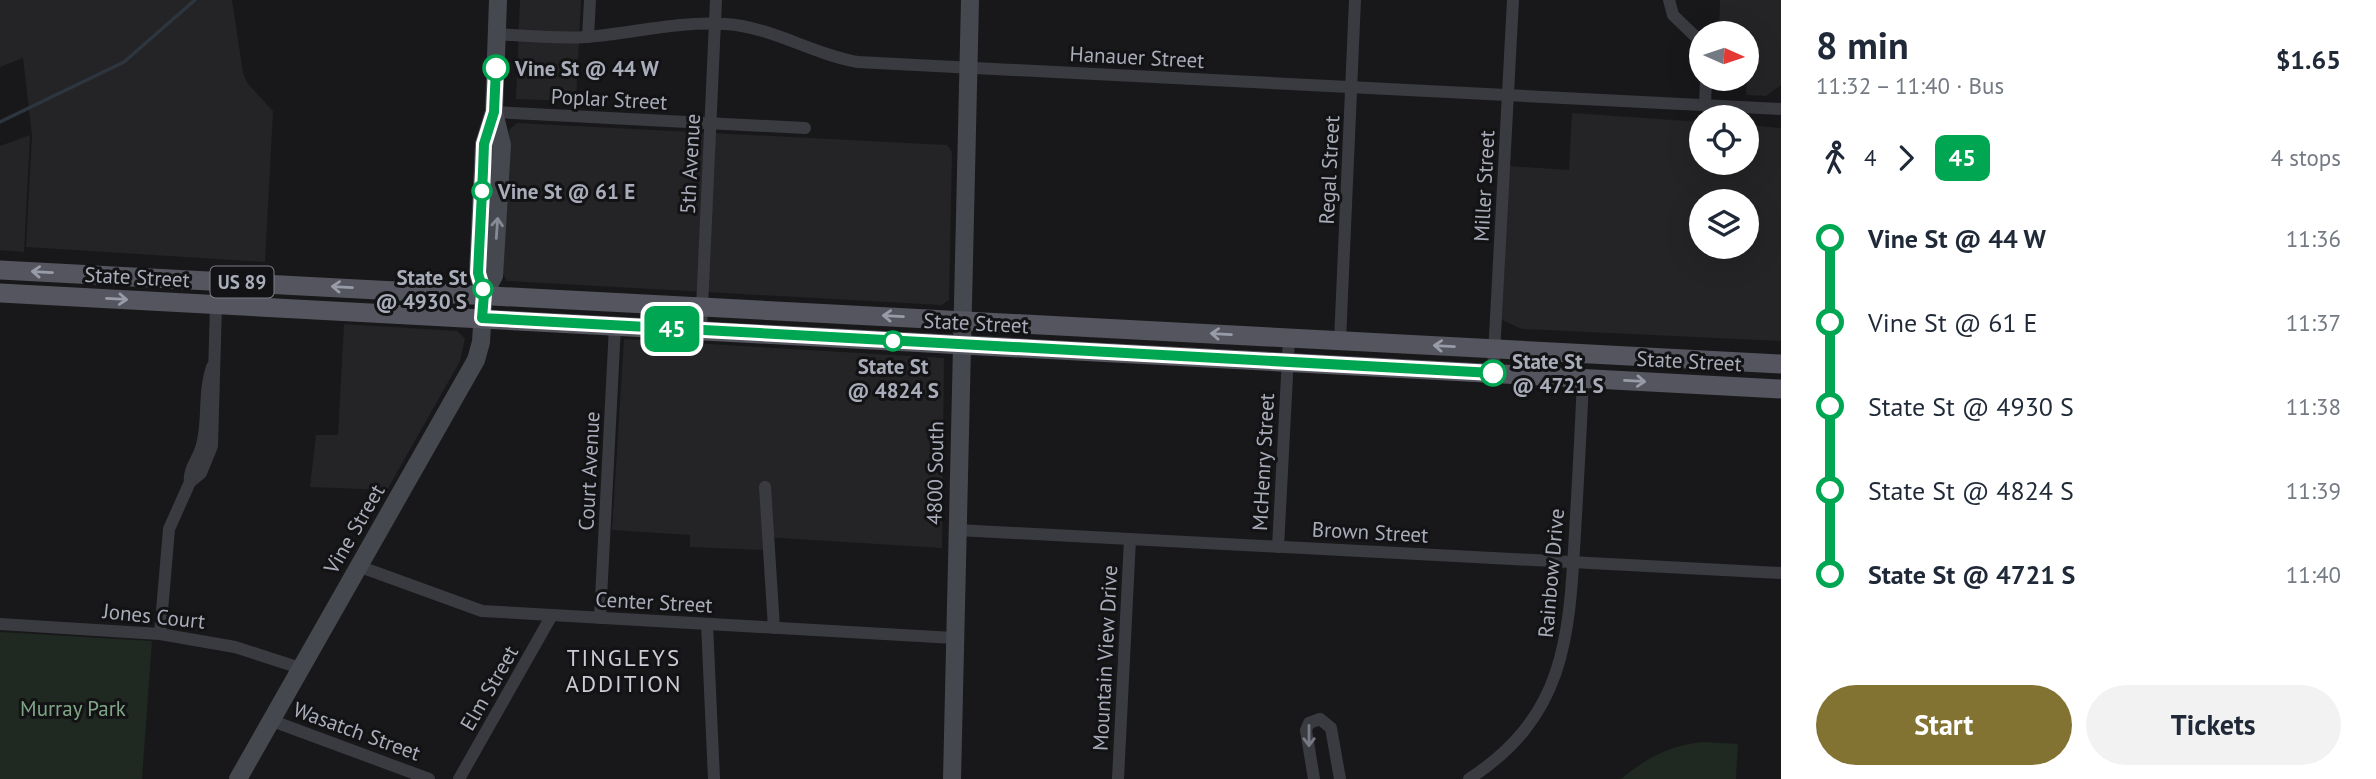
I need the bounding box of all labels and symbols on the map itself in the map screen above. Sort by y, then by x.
north arrow [1689,21,1759,91]
street label: Hanauer Street [1069,40,1205,74]
marker: Vine St @ 44 W [483,55,509,81]
place label: Vine St @ 44 W [514,55,660,82]
street label: Poplar Street [550,82,668,116]
street label: 5th Avenue [674,113,706,215]
street label: Regal Street [1313,115,1345,225]
street label: Miller Street [1468,130,1500,242]
place label: Vine St @ 61 E [497,178,635,205]
marker: Vine St @ 61 E [472,181,492,201]
one-way arrow [491,218,504,240]
street label: State Street [84,261,190,293]
place label: State St @ 4930 S [375,264,468,315]
one-way arrow [31,265,54,278]
road number: US 89 [210,266,274,298]
marker: State St @ 4930 S [473,279,493,299]
one-way arrow [332,280,354,293]
one-way arrow [105,293,128,306]
line badge: 45 [640,306,704,352]
street label: State Street [923,307,1029,339]
one-way arrow [882,310,905,323]
one-way arrow [1209,327,1232,340]
marker: State St @ 4824 S [883,331,903,351]
one-way arrow [1432,340,1455,353]
street label: State Street [1636,345,1742,377]
place label: State St @ 4721 S [1512,348,1604,399]
place label: State St @ 4824 S [847,353,939,404]
marker: State St @ 4721 S [1480,360,1506,386]
one-way arrow [1623,375,1646,388]
street label: McHenry Street [1246,393,1280,531]
street label: Court Avenue [572,411,606,531]
street label: 4800 South [921,421,949,525]
street label: Vine Street [317,479,390,579]
street label: Rainbow Drive [1532,507,1570,639]
street label: Brown Street [1311,515,1429,549]
street label: Mountain View Drive [1087,564,1123,752]
street label: Center Street [595,585,713,619]
street label: Jones Court [101,597,206,635]
street label: Elm Street [454,641,524,735]
district label: TINGLEYS ADDITION [566,643,682,698]
park label: Murray Park [20,695,126,722]
street label: Wasatch Street [290,696,424,766]
one-way arrow [1302,725,1316,748]

